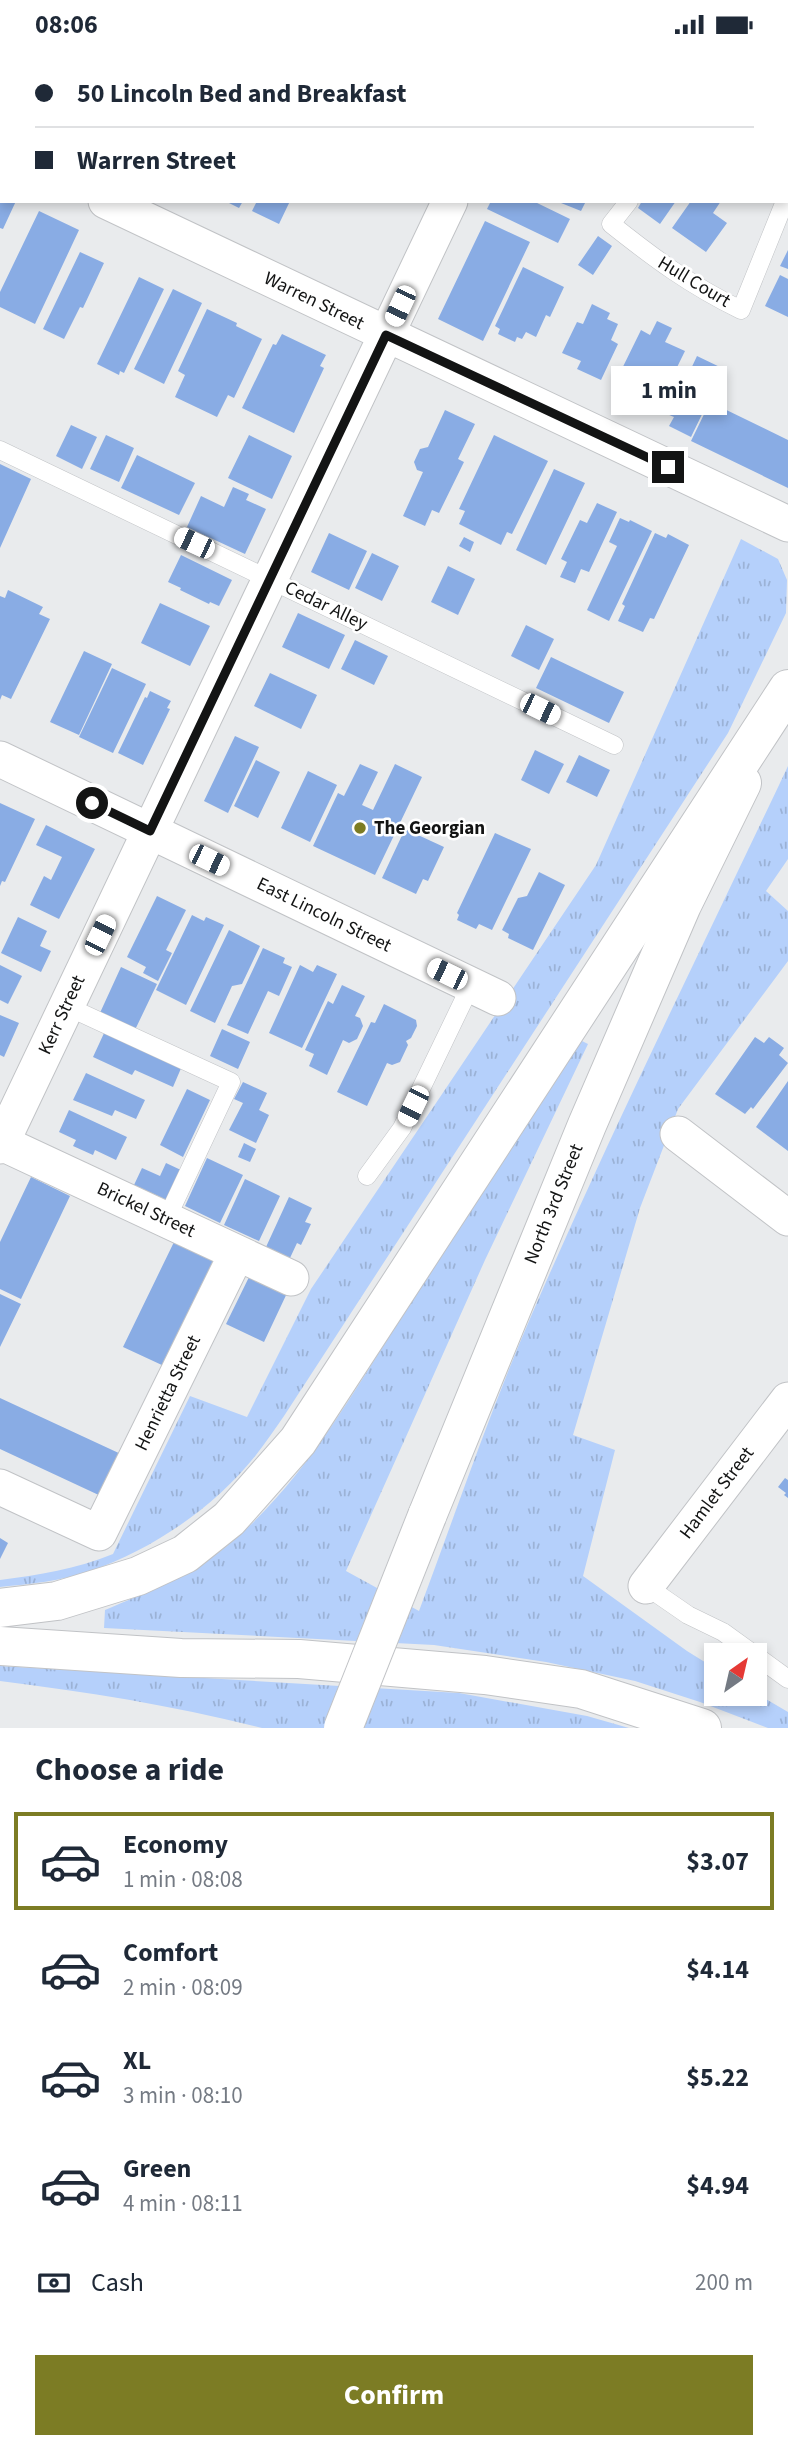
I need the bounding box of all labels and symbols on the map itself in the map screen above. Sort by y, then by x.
street label: Hull Court [652,250,736,315]
street label: Warren Street [259,265,369,337]
car [382,283,419,329]
callout: 1 min [610,365,726,415]
route end [652,451,684,483]
car [171,525,218,561]
street label: Cedar Alley [280,574,372,638]
car [517,690,564,728]
route start [76,787,108,819]
place label: The Georgian [374,815,485,842]
marker: The Georgian [352,820,368,836]
car [186,841,233,879]
street label: East Lincoln Street [252,871,396,960]
car [82,912,119,958]
car [424,955,471,993]
street label: Kerr Street [32,970,92,1059]
car [395,1083,432,1129]
street label: North 3rd Street [518,1139,591,1268]
street label: Brickel Street [92,1175,200,1245]
street label: Henrietta Street [128,1330,208,1455]
street label: Hamlet Street [673,1441,761,1545]
north arrow [704,1643,766,1706]

